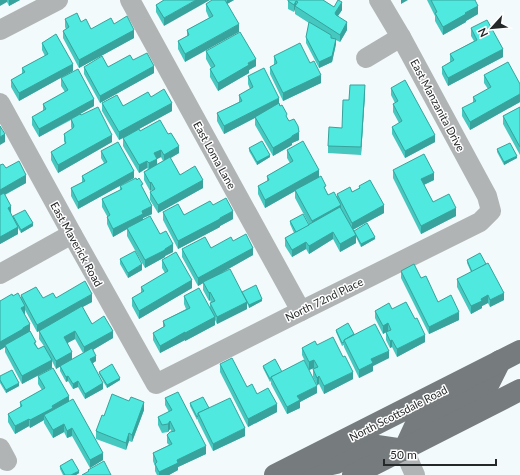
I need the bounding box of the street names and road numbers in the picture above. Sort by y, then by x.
street label: East Manzanita Drive [408,57,468,154]
street label: East Loma Lane [191,119,239,191]
street label: East Maverick Road [48,199,106,289]
street label: North 72nd Place [283,274,365,323]
street label: North Scottsdale Road [347,383,449,443]

